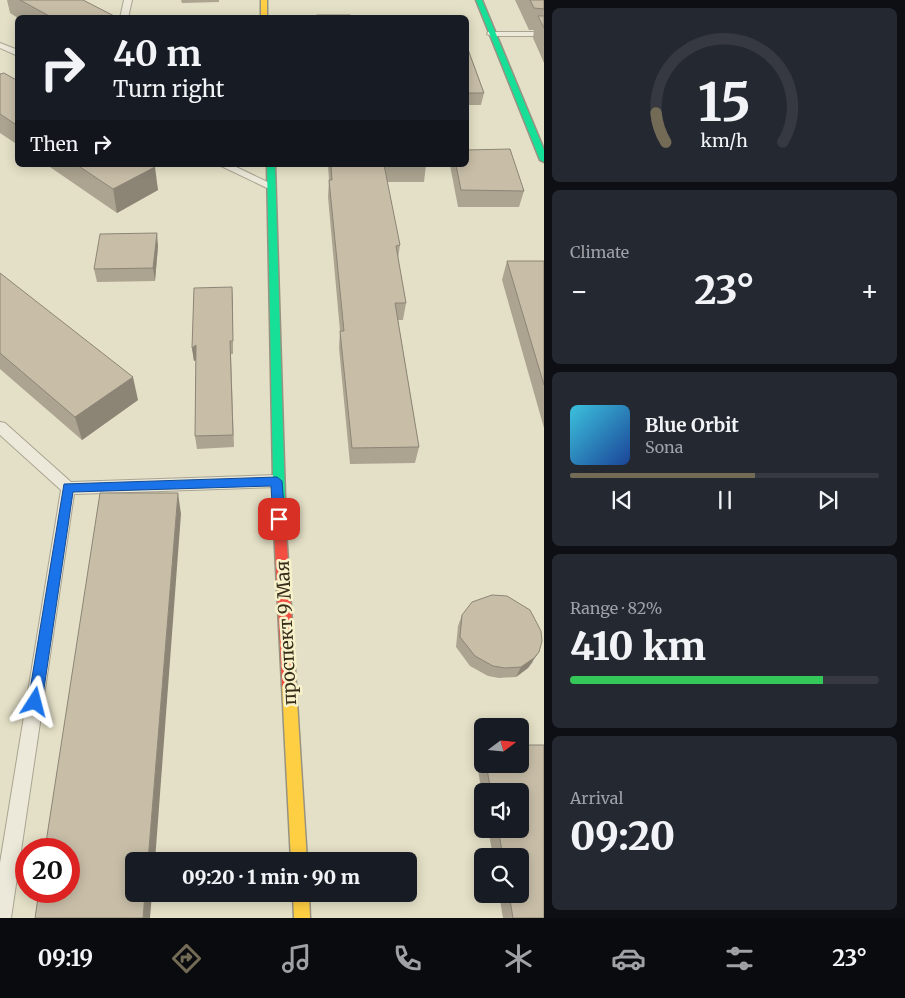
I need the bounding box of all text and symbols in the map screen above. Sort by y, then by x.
text: 40 m [113,32,201,76]
icon: right [30,35,95,100]
text: 15 [698,70,751,135]
text: Turn right [113,75,224,103]
text: km/h [701,129,748,152]
icon: right [88,130,116,158]
text: Then [30,132,78,156]
text: Climate [570,242,629,262]
text: 23° [694,267,755,314]
text: − [570,273,589,309]
text: + [860,273,879,309]
text: Blue Orbit [645,413,739,437]
text: Sona [645,437,683,457]
icon: previous [608,486,636,514]
icon: pause [711,486,739,514]
icon: next [814,486,842,514]
pin [258,498,300,540]
icon: arrive [265,505,293,533]
street label: проспект 9 Мая [271,560,301,706]
text: Range · 82% [570,598,662,618]
text: 410 km [570,623,706,670]
position arrow [8,675,60,727]
north arrow [474,718,529,772]
map controls [474,718,529,903]
button: sound [474,783,529,838]
text: Arrival [570,788,623,808]
text: 09:20 [570,813,675,860]
speed limit sign: 20 [15,838,80,903]
button: search [474,848,529,903]
text: 09:20 · 1 min · 90 m [182,865,360,889]
icon: directions [169,941,204,976]
icon: music [279,941,314,976]
icon: phone [390,941,425,976]
icon: climate [501,941,536,976]
icon: car [611,941,646,976]
icon: filters [722,941,757,976]
text: 09:19 [38,944,93,972]
text: 23° [832,944,867,972]

